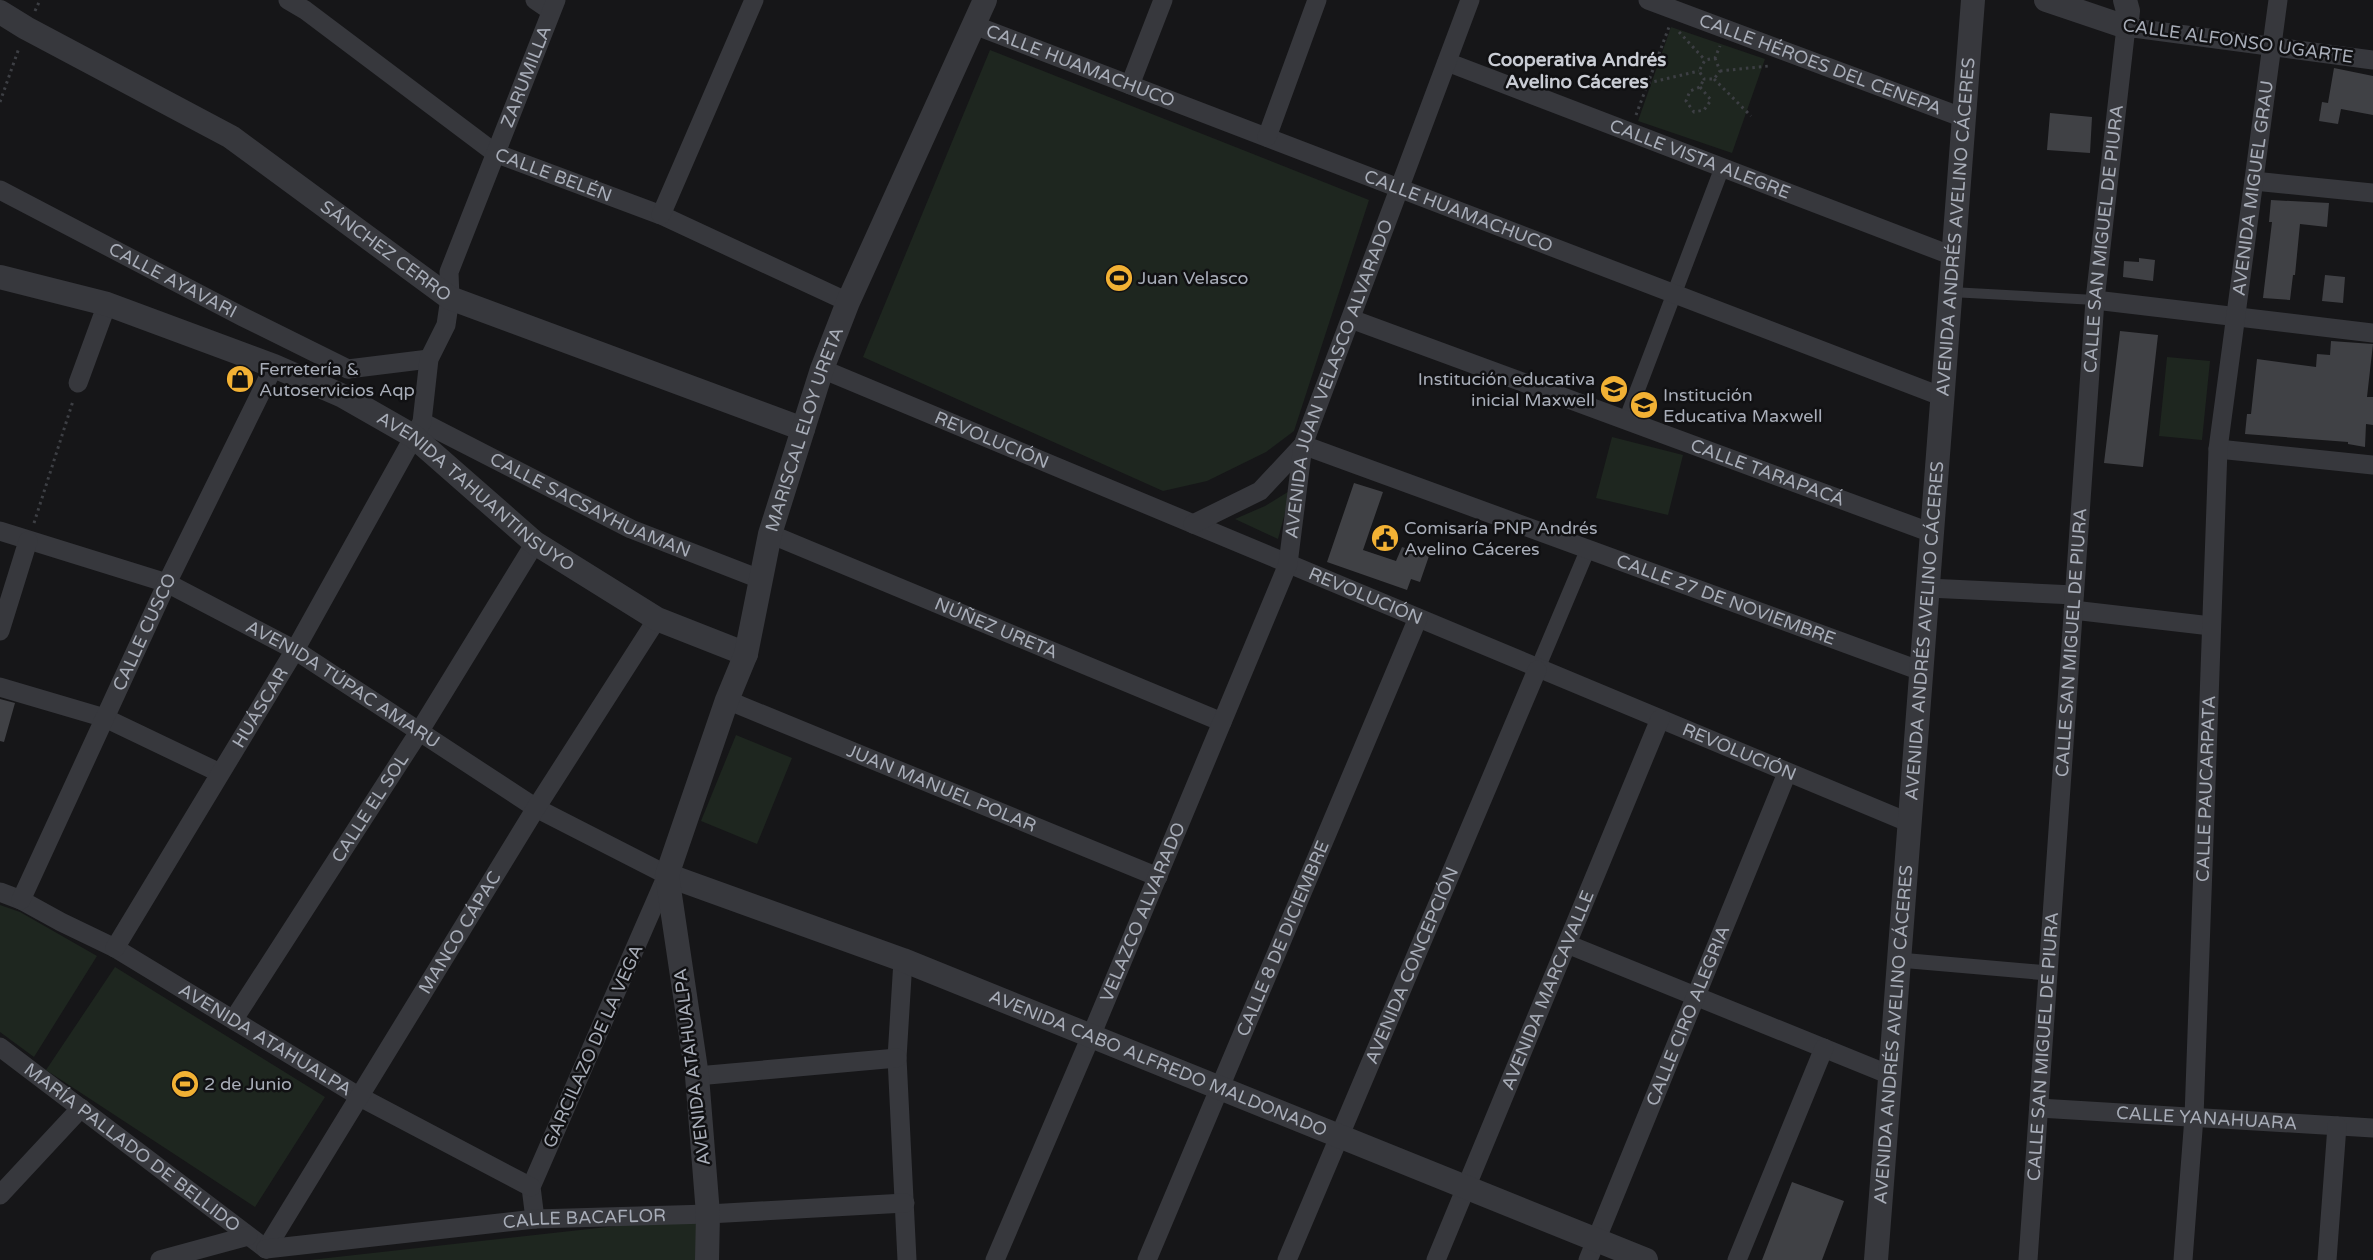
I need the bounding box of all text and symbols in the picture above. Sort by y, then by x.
street label: CALLE HÉROES DEL CENEPA [1696,9,1945,120]
street label: CALLE ALFONSO UGARTE [2121,14,2355,68]
street label: CALLE HUAMACHUCO [983,20,1178,112]
street label: ZARUMILLA [496,22,556,131]
district label: Cooperativa Andrés Avelino Cáceres [1488,49,1666,93]
street label: AVENIDA ANDRÉS AVELINO CÁCERES [1931,57,1980,397]
street label: AVENIDA MIGUEL GRAU [2228,79,2278,297]
street label: CALLE SAN MIGUEL DE PIURA [2079,103,2128,374]
street label: CALLE VISTA ALEGRE [1606,114,1794,204]
street label: CALLE BELÉN [492,143,615,207]
street label: CALLE HUAMACHUCO [1361,165,1556,257]
street label: SÁNCHEZ CERRO [316,196,456,306]
street label: AVENIDA JUAN VELASCO ALVARADO [1280,216,1398,540]
street label: CALLE AYAVARI [105,238,241,323]
sports icon: Juan Velasco [1104,263,1134,293]
place label: Juan Velasco [1138,267,1249,289]
street label: MARISCAL ELOY URETA [760,324,848,534]
place label: Ferretería & Autoservicios Aqp [259,358,415,401]
shop icon: Ferretería & Autoservicios Aqp [225,364,255,394]
place label: Institución educativa inicial Maxwell [1418,368,1595,411]
school or university icon: Institución educativa inicial Maxwell [1599,374,1629,404]
place label: Institución Educativa Maxwell [1663,384,1822,427]
school or university icon: Institución Educativa Maxwell [1629,390,1659,420]
street label: REVOLUCIÓN [931,406,1052,473]
street label: AVENIDA TAHUANTINSUYO [373,407,579,576]
street label: CALLE TARAPACÁ [1687,434,1848,511]
street label: CALLE SACSAYHUAMAN [486,448,694,562]
street label: AVENIDA ANDRÉS AVELINO CÁCERES [1900,460,1948,801]
street label: CALLE SAN MIGUEL DE PIURA [2051,507,2091,778]
place label: Comisaría PNP Andrés Avelino Cáceres [1404,517,1598,560]
public building icon: Comisaría PNP Andrés Avelino Cáceres [1370,523,1400,553]
street label: CALLE 27 DE NOVIEMBRE [1613,549,1839,650]
street label: REVOLUCIÓN [1305,562,1426,629]
street label: CALLE CUSCO [108,570,181,694]
street label: NÚÑEZ URETA [931,593,1061,663]
street label: AVENIDA TÚPAC AMARU [242,615,444,753]
street label: HUÁSCAR [228,663,293,752]
street label: CALLE PAUCARPATA [2191,695,2220,882]
street label: REVOLUCIÓN [1679,718,1800,785]
street label: JUAN MANUEL POLAR [844,739,1040,837]
street label: CALLE EL SOL [327,749,414,867]
street label: VELAZCO ALVARADO [1095,819,1190,1005]
street label: CALLE 8 DE DICIEMBRE [1232,837,1334,1040]
street label: AVENIDA CONCEPCIÓN [1360,864,1463,1067]
street label: AVENIDA ANDRÉS AVELINO CÁCERES [1869,864,1917,1205]
street label: MANCO CÁPAC [414,867,506,998]
street label: AVENIDA MARCAVALLE [1497,887,1599,1093]
street label: CALLE SAN MIGUEL DE PIURA [2023,911,2063,1182]
street label: CALLE CIRO ALEGRIA [1641,922,1735,1109]
street label: GARCILAZO DE LA VEGA [538,941,648,1151]
street label: AVENIDA ATAHUALPA [669,967,715,1167]
street label: AVENIDA ATAHUALPA [175,978,356,1100]
street label: AVENIDA CABO ALFREDO MALDONADO [986,985,1330,1141]
street label: MARÍA PALLADO DE BELLIDO [20,1058,245,1237]
sports icon: 2 de Junio [170,1069,200,1099]
place label: 2 de Junio [204,1073,292,1095]
street label: CALLE YANAHUARA [2116,1102,2298,1134]
street label: CALLE BACAFLOR [502,1204,666,1234]

